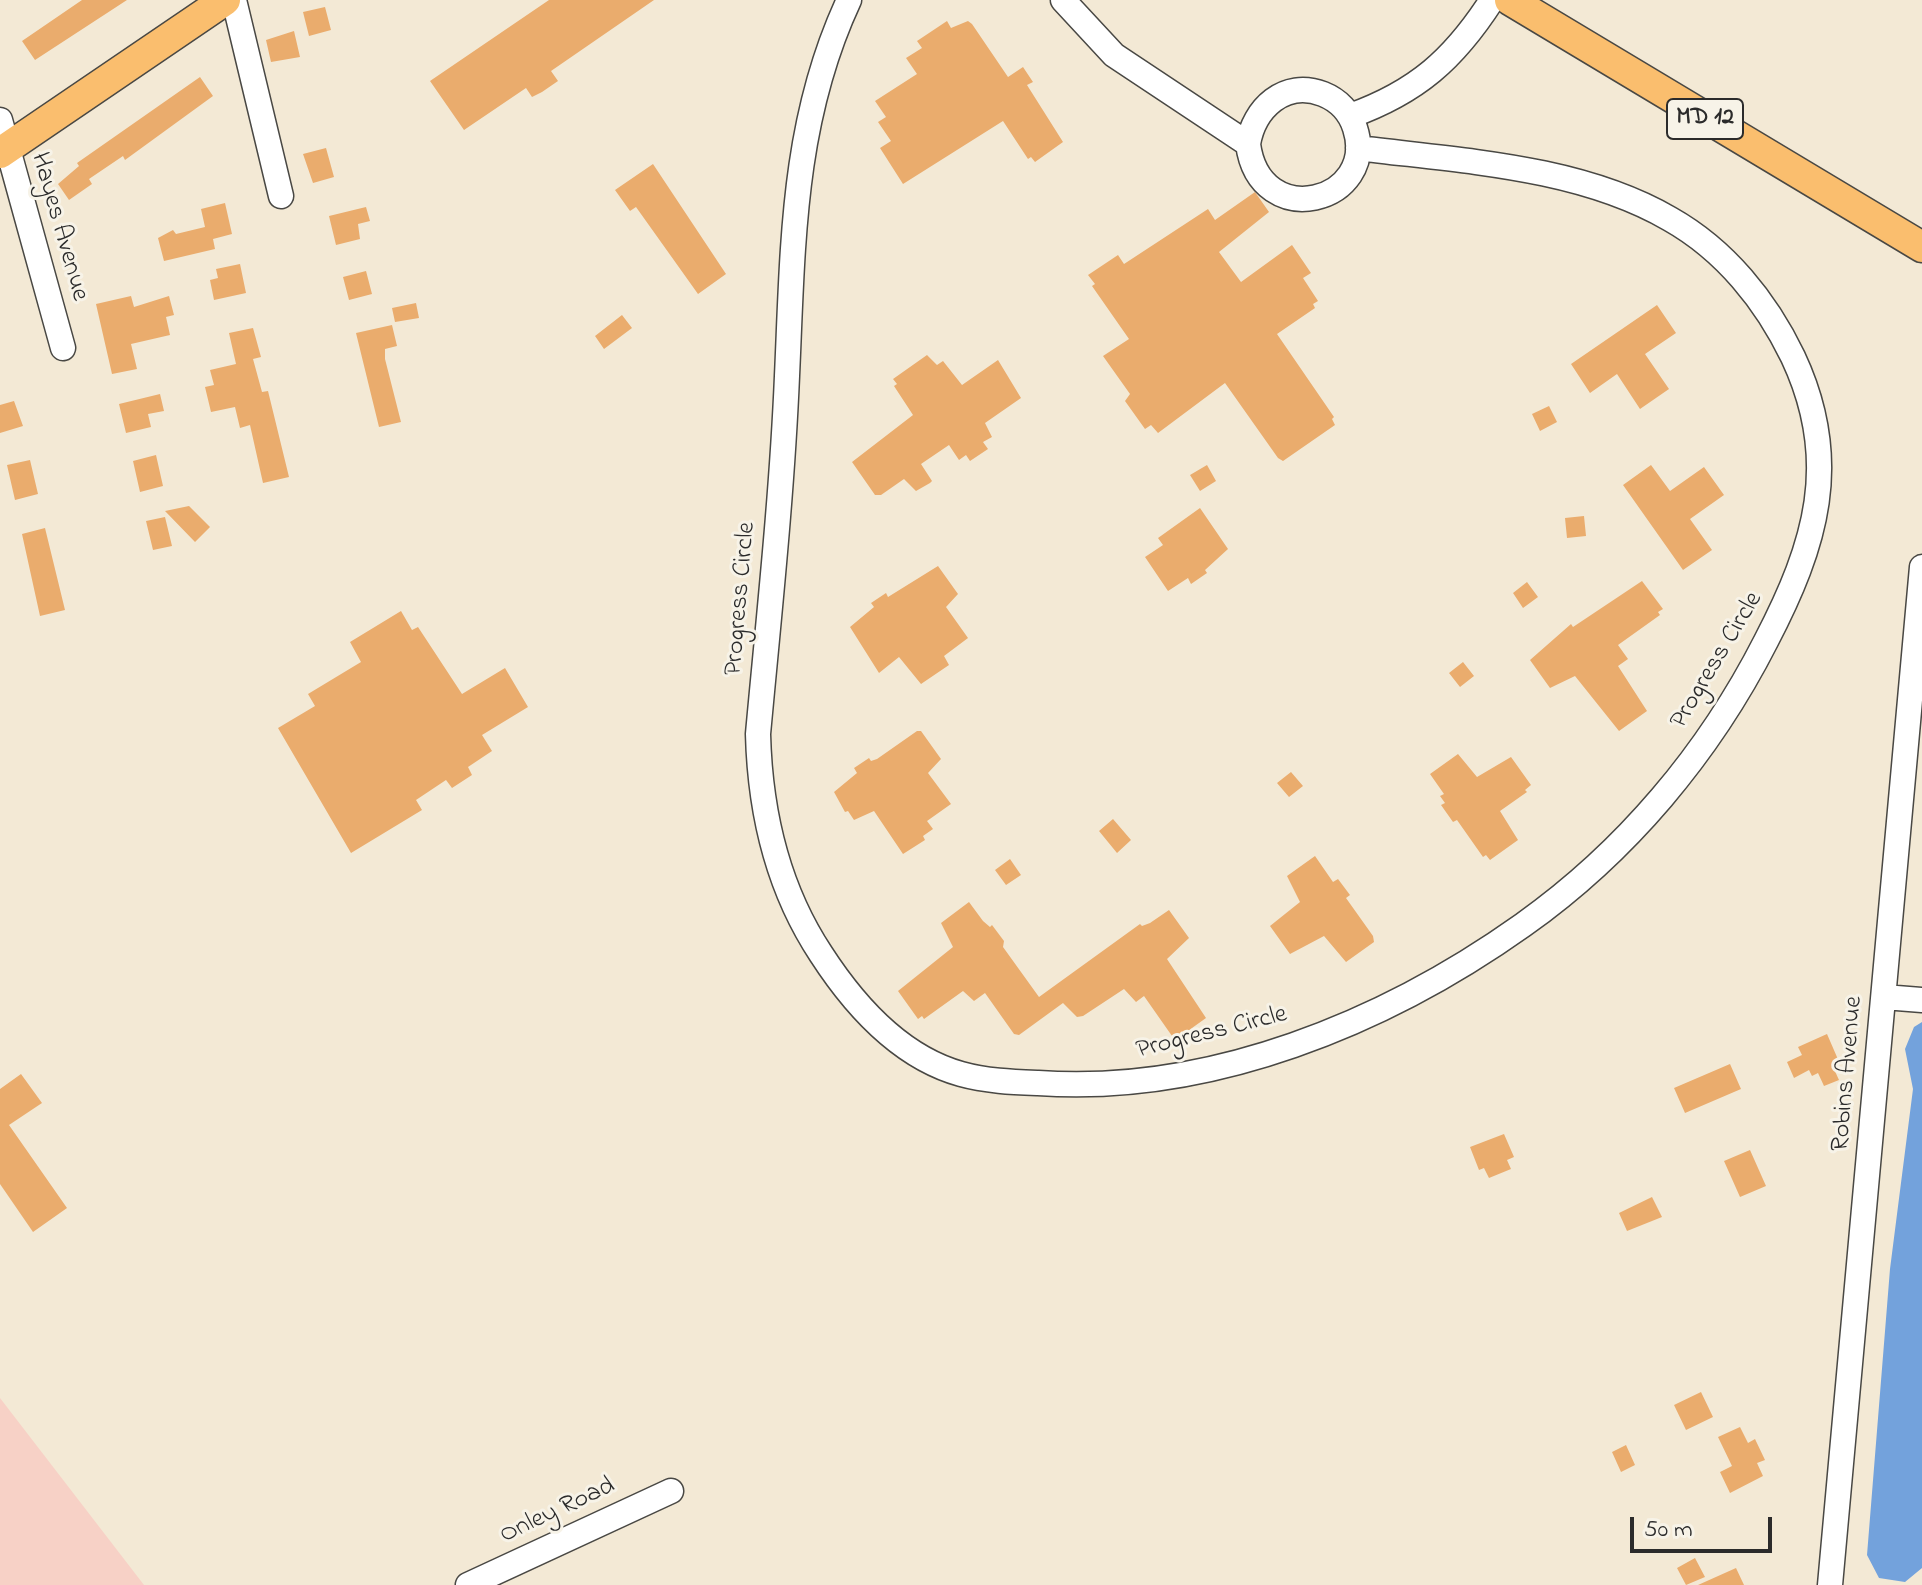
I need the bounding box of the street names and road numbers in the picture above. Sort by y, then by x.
road number: MD 12 [1667,99,1743,139]
street label: Hayes Avenue [22,149,94,305]
street label: Progress Circle [720,521,764,677]
street label: Progress Circle [1665,587,1771,735]
street label: Robins Avenue [1827,995,1871,1153]
street label: Progress Circle [1134,1000,1290,1068]
street label: Onley Road [495,1472,621,1552]

